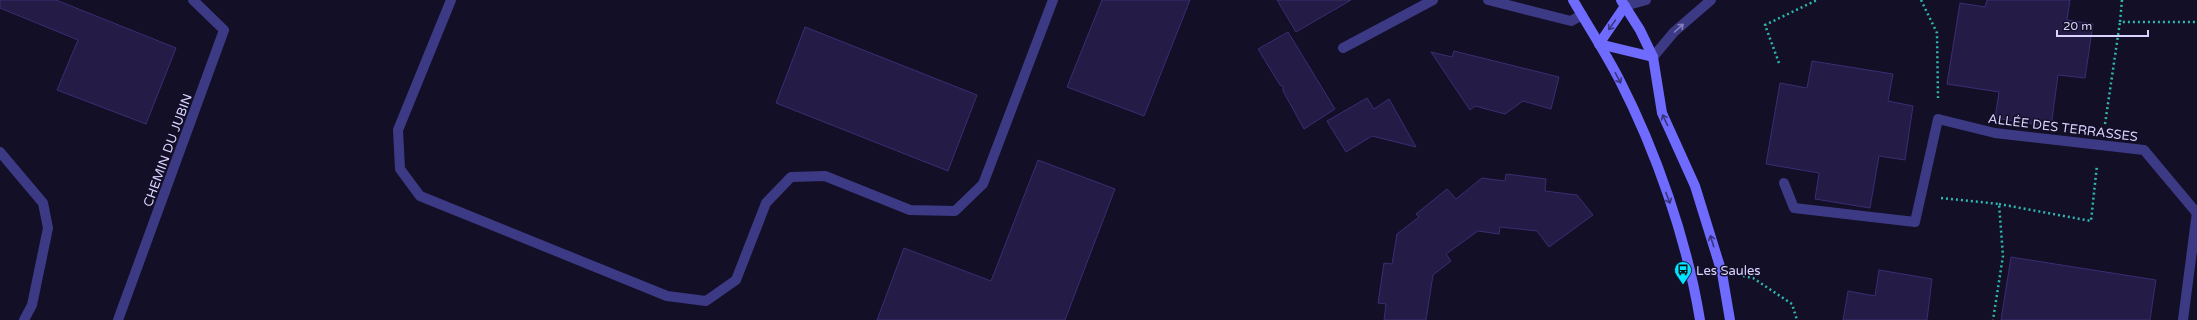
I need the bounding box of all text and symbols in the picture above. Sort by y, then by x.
scale bar [2057,12,2148,38]
one-way arrow [1608,19,1616,30]
text: 20 m [2063,19,2092,33]
one-way arrow [1674,23,1684,32]
one-way arrow [1615,72,1623,84]
street label: CHEMIN DU JUBIN [140,92,196,209]
street label: ALLÉE DES TERRASSES [1987,111,2139,145]
one-way arrow [1661,115,1668,127]
one-way arrow [1665,191,1673,203]
one-way arrow [1708,235,1715,248]
bus stop icon: Les Saules [1673,260,1693,285]
place label: Les Saules [1696,263,1760,279]

